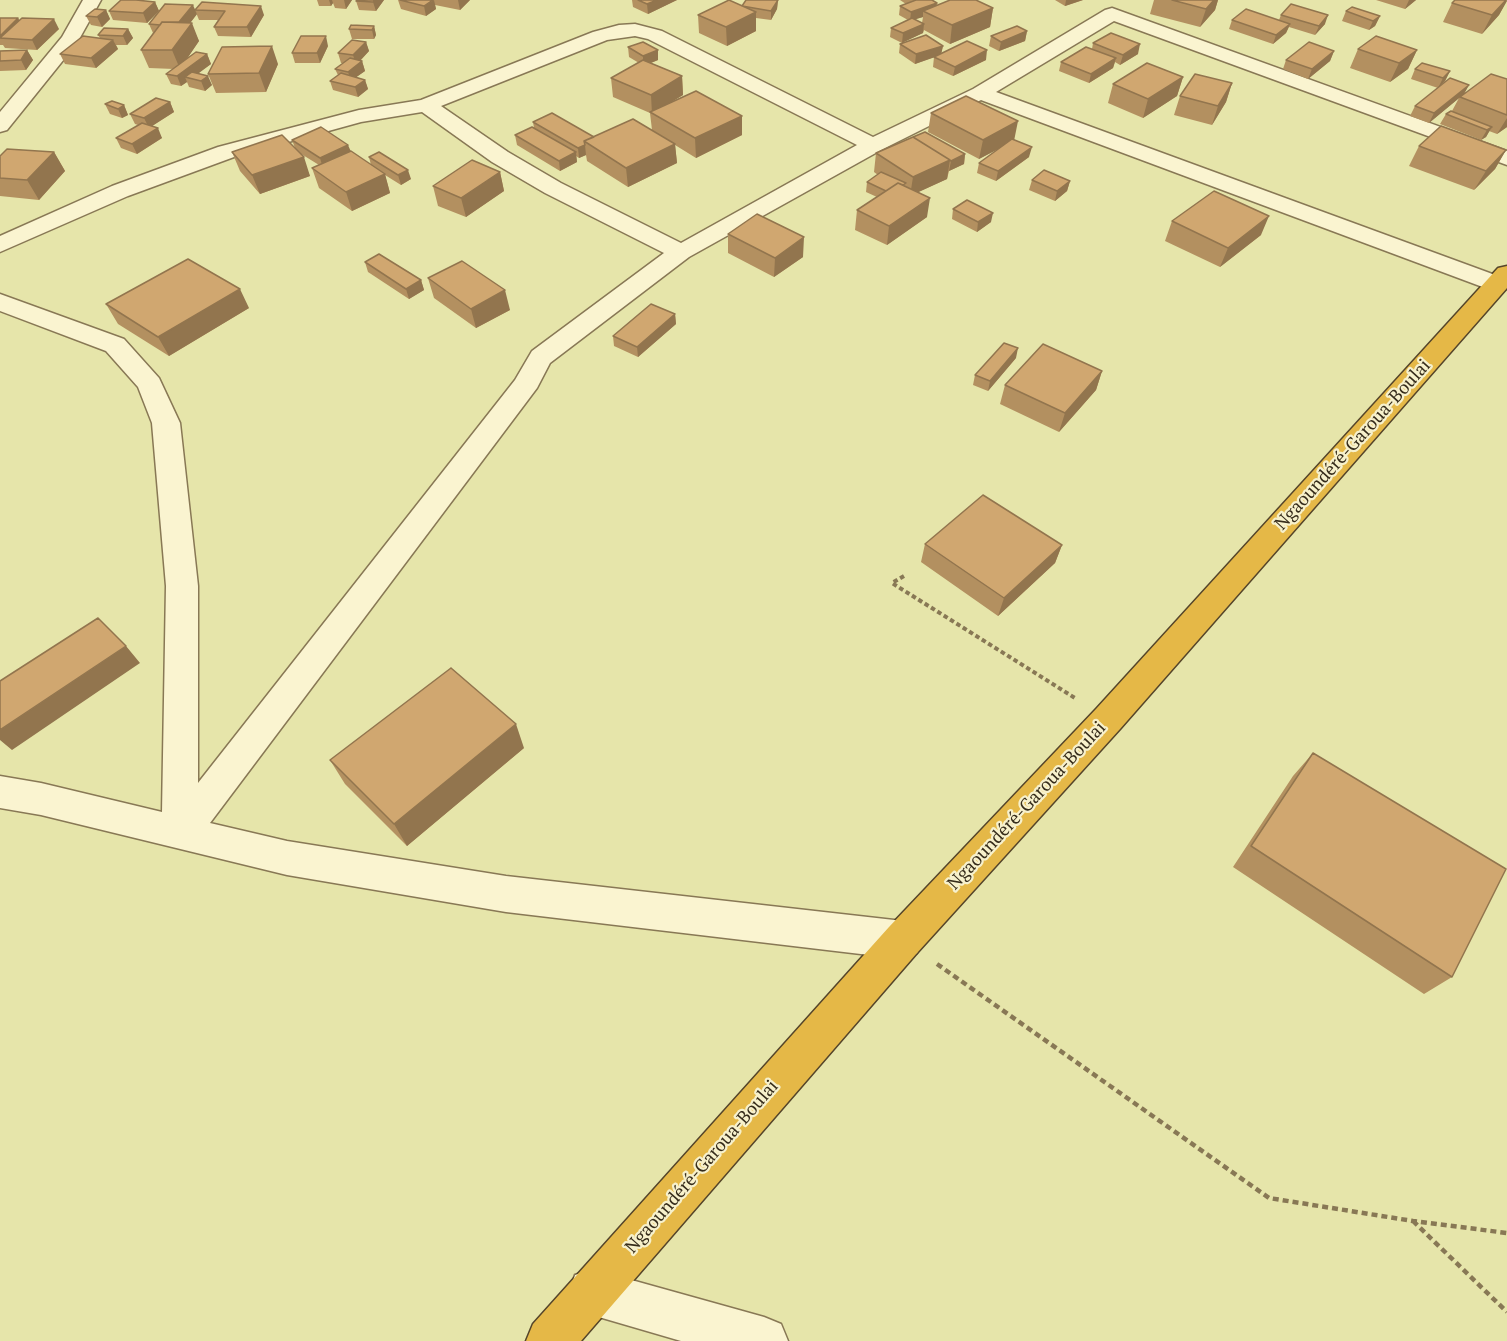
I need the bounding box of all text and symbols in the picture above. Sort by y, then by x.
street label: Ngaoundéré-Garoua-Boulai [1271,355,1435,535]
street label: Ngaoundéré-Garoua-Boulai [943,717,1111,895]
street label: Ngaoundéré-Garoua-Boulai [621,1076,783,1258]

